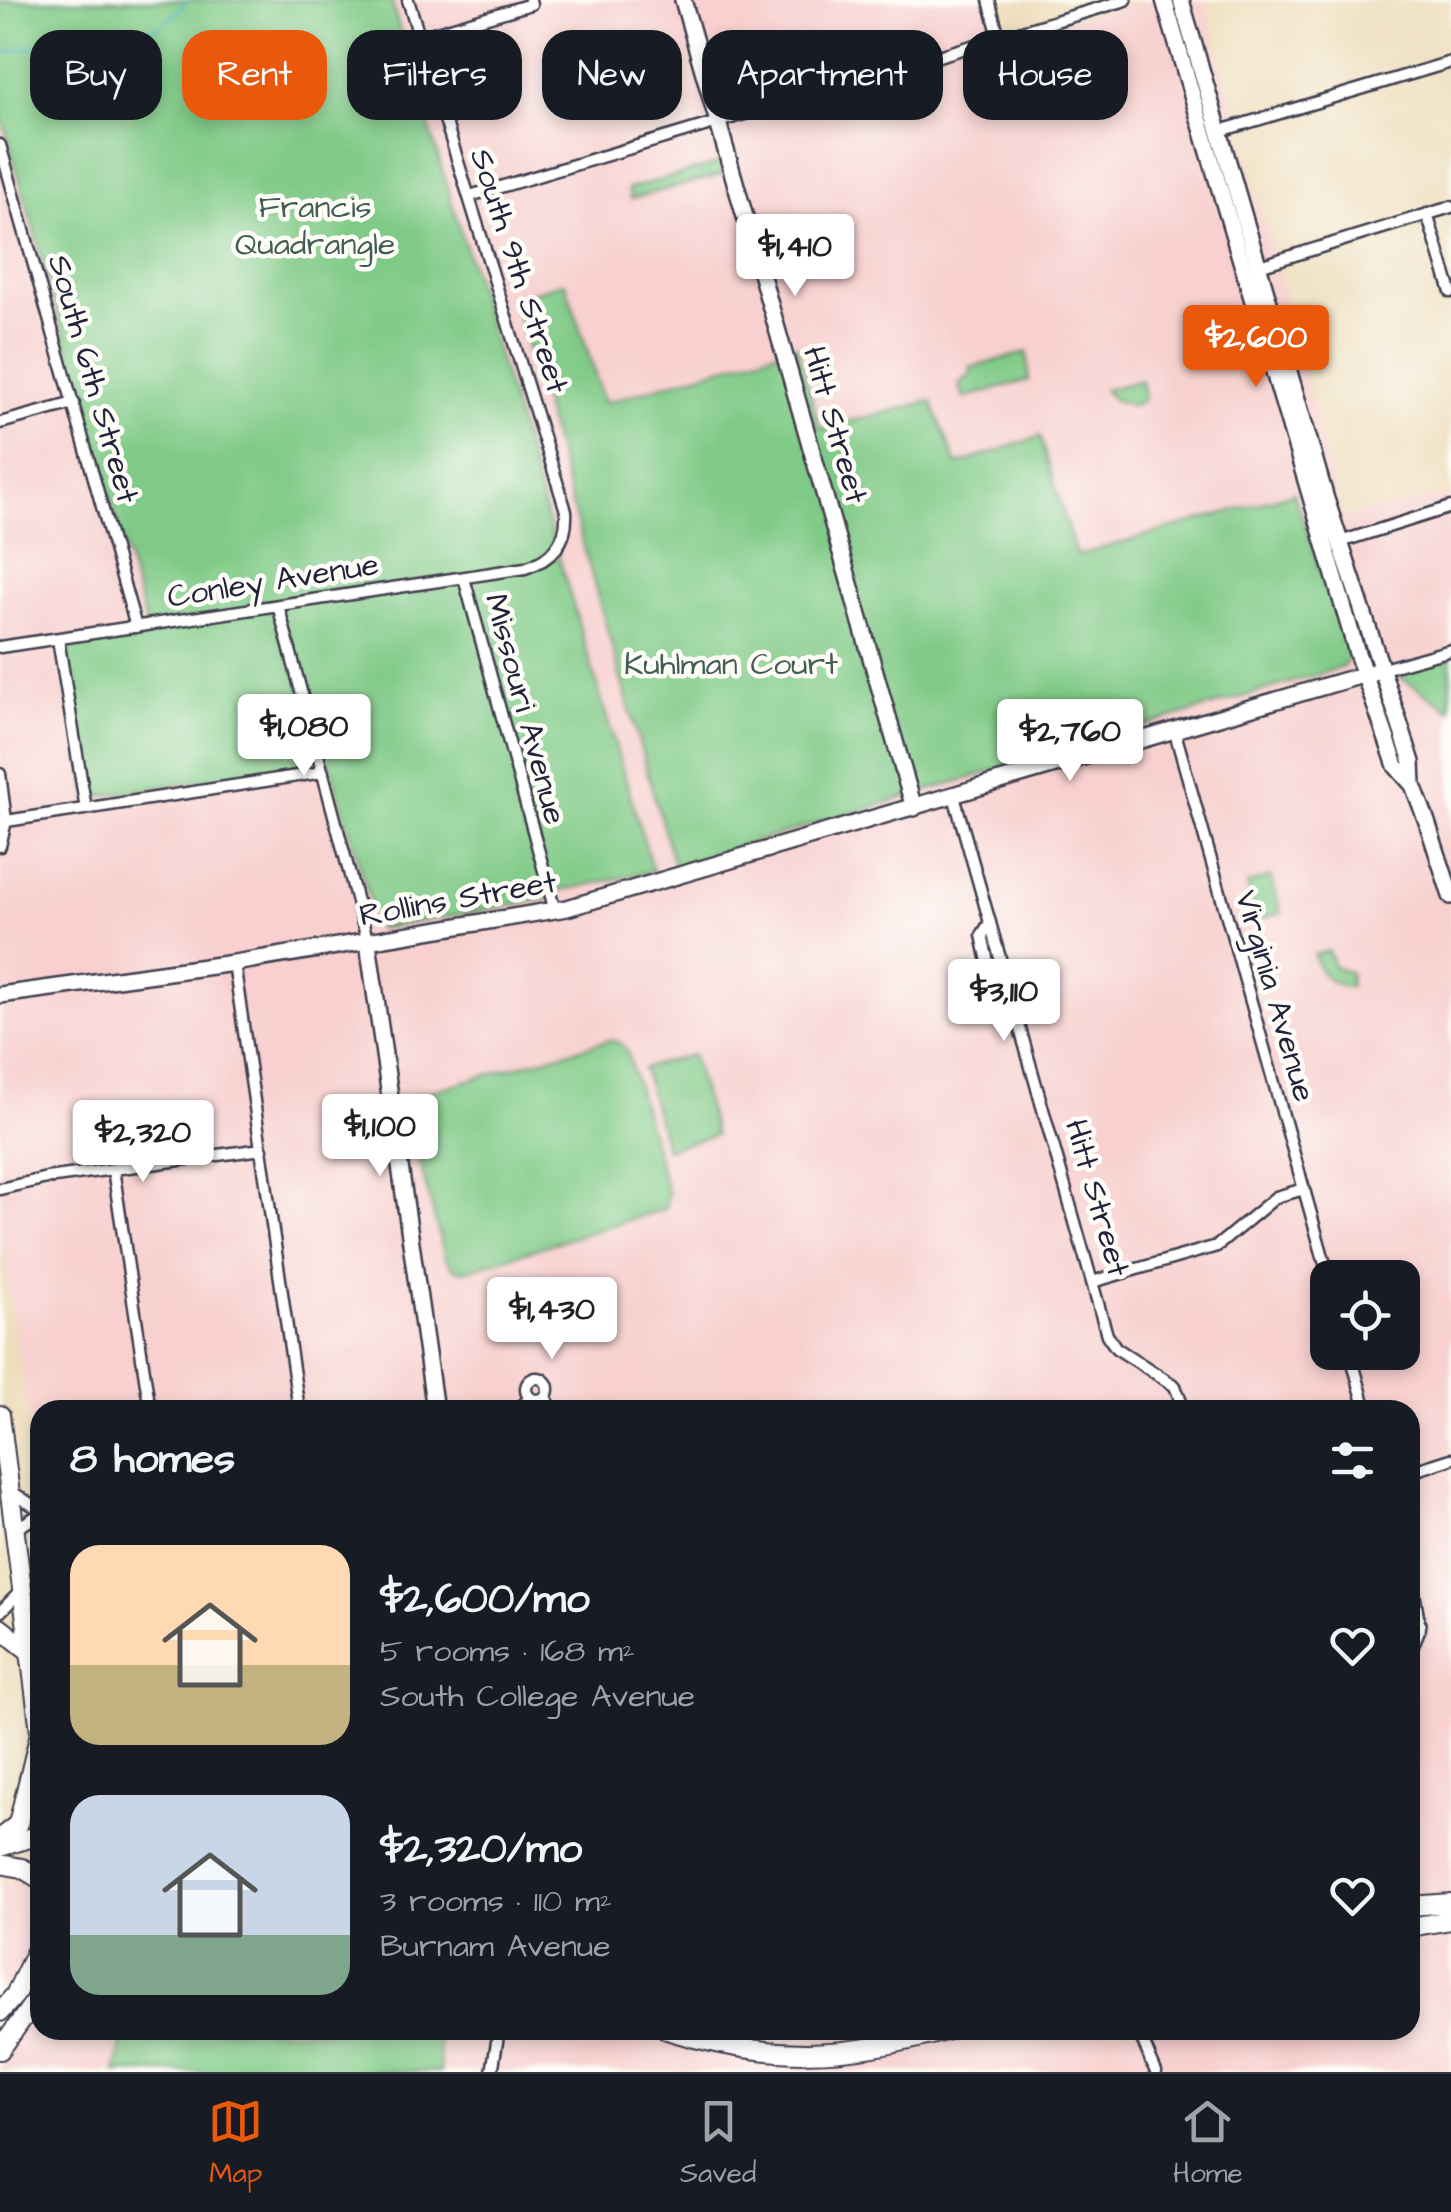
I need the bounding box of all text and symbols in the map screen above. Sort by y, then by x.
chip: Buy [30,30,162,120]
chip: Rent [182,30,327,120]
chip: Filters [347,30,522,120]
chip: New [542,30,682,120]
chip: Apartment [702,30,943,120]
chip: House [963,30,1128,120]
street label: South 9th Street [458,143,580,399]
park label: Francis Quadrangle [235,185,395,267]
pin: $1,410 [714,214,876,299]
text: $1,410 [758,224,832,269]
street label: South 6th Street [36,249,150,509]
pin: $2,600 [1175,305,1337,390]
text: $2,600 [1205,315,1307,360]
street label: Hitt Street [791,341,879,509]
street label: Conley Avenue [164,542,382,620]
street label: Missouri Avenue [473,589,577,829]
park label: Kuhlman Court [624,642,838,687]
pin: $1,080 [223,694,385,779]
pin: $2,760 [989,699,1151,784]
text: $1,080 [260,704,348,749]
text: $2,760 [1019,709,1121,754]
street label: Rollins Street [356,860,560,938]
street label: Virginia Avenue [1223,885,1327,1107]
pin: $3,110 [923,959,1085,1044]
text: $3,110 [970,969,1038,1014]
pin: $1,100 [299,1094,461,1179]
pin: $2,320 [62,1100,224,1185]
text: $1,100 [344,1104,416,1149]
text: $2,320 [95,1110,191,1155]
street label: Hitt Street [1053,1114,1141,1282]
map controls [1310,1260,1420,1370]
button: locate [1310,1260,1420,1370]
pin: $1,430 [471,1277,633,1362]
text: $1,430 [509,1287,595,1332]
text: 8 homes [70,1431,235,1489]
icon: filters [1325,1433,1380,1488]
text: $2,600/mo [380,1571,590,1629]
icon: home [150,1585,270,1705]
icon: heart [1325,1618,1380,1673]
text: 5 rooms · 168 m² [380,1629,635,1674]
text: South College Avenue [380,1674,695,1719]
text: $2,320/mo [380,1821,582,1879]
icon: home [150,1835,270,1955]
icon: heart [1325,1868,1380,1923]
text: 3 rooms · 110 m² [380,1879,612,1924]
text: Burnam Avenue [380,1924,611,1969]
tab: Map [208,2094,263,2193]
tab: Saved [680,2094,756,2193]
tab: Home [1173,2094,1243,2193]

